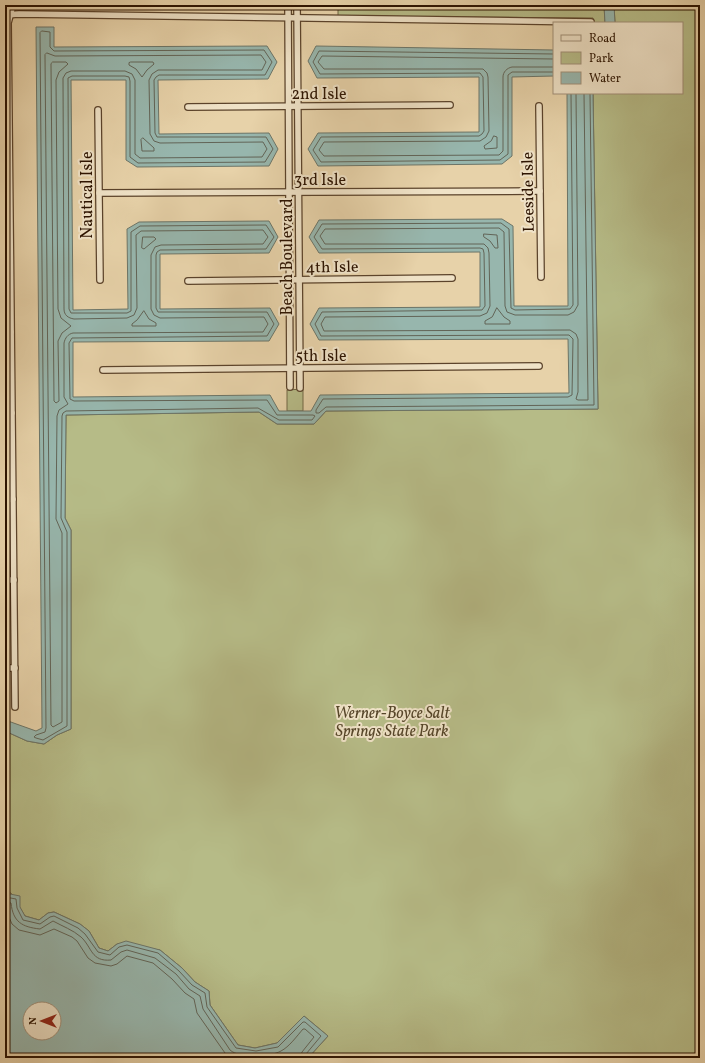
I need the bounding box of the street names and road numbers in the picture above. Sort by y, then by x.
street label: 2nd Isle [291,84,347,106]
street label: Nautical Isle [77,151,99,239]
street label: Leeside Isle [517,152,541,232]
street label: 3rd Isle [294,170,346,192]
street label: Beach Boulevard [277,199,299,315]
street label: 4th Isle [305,257,359,279]
street label: 5th Isle [296,346,346,368]

